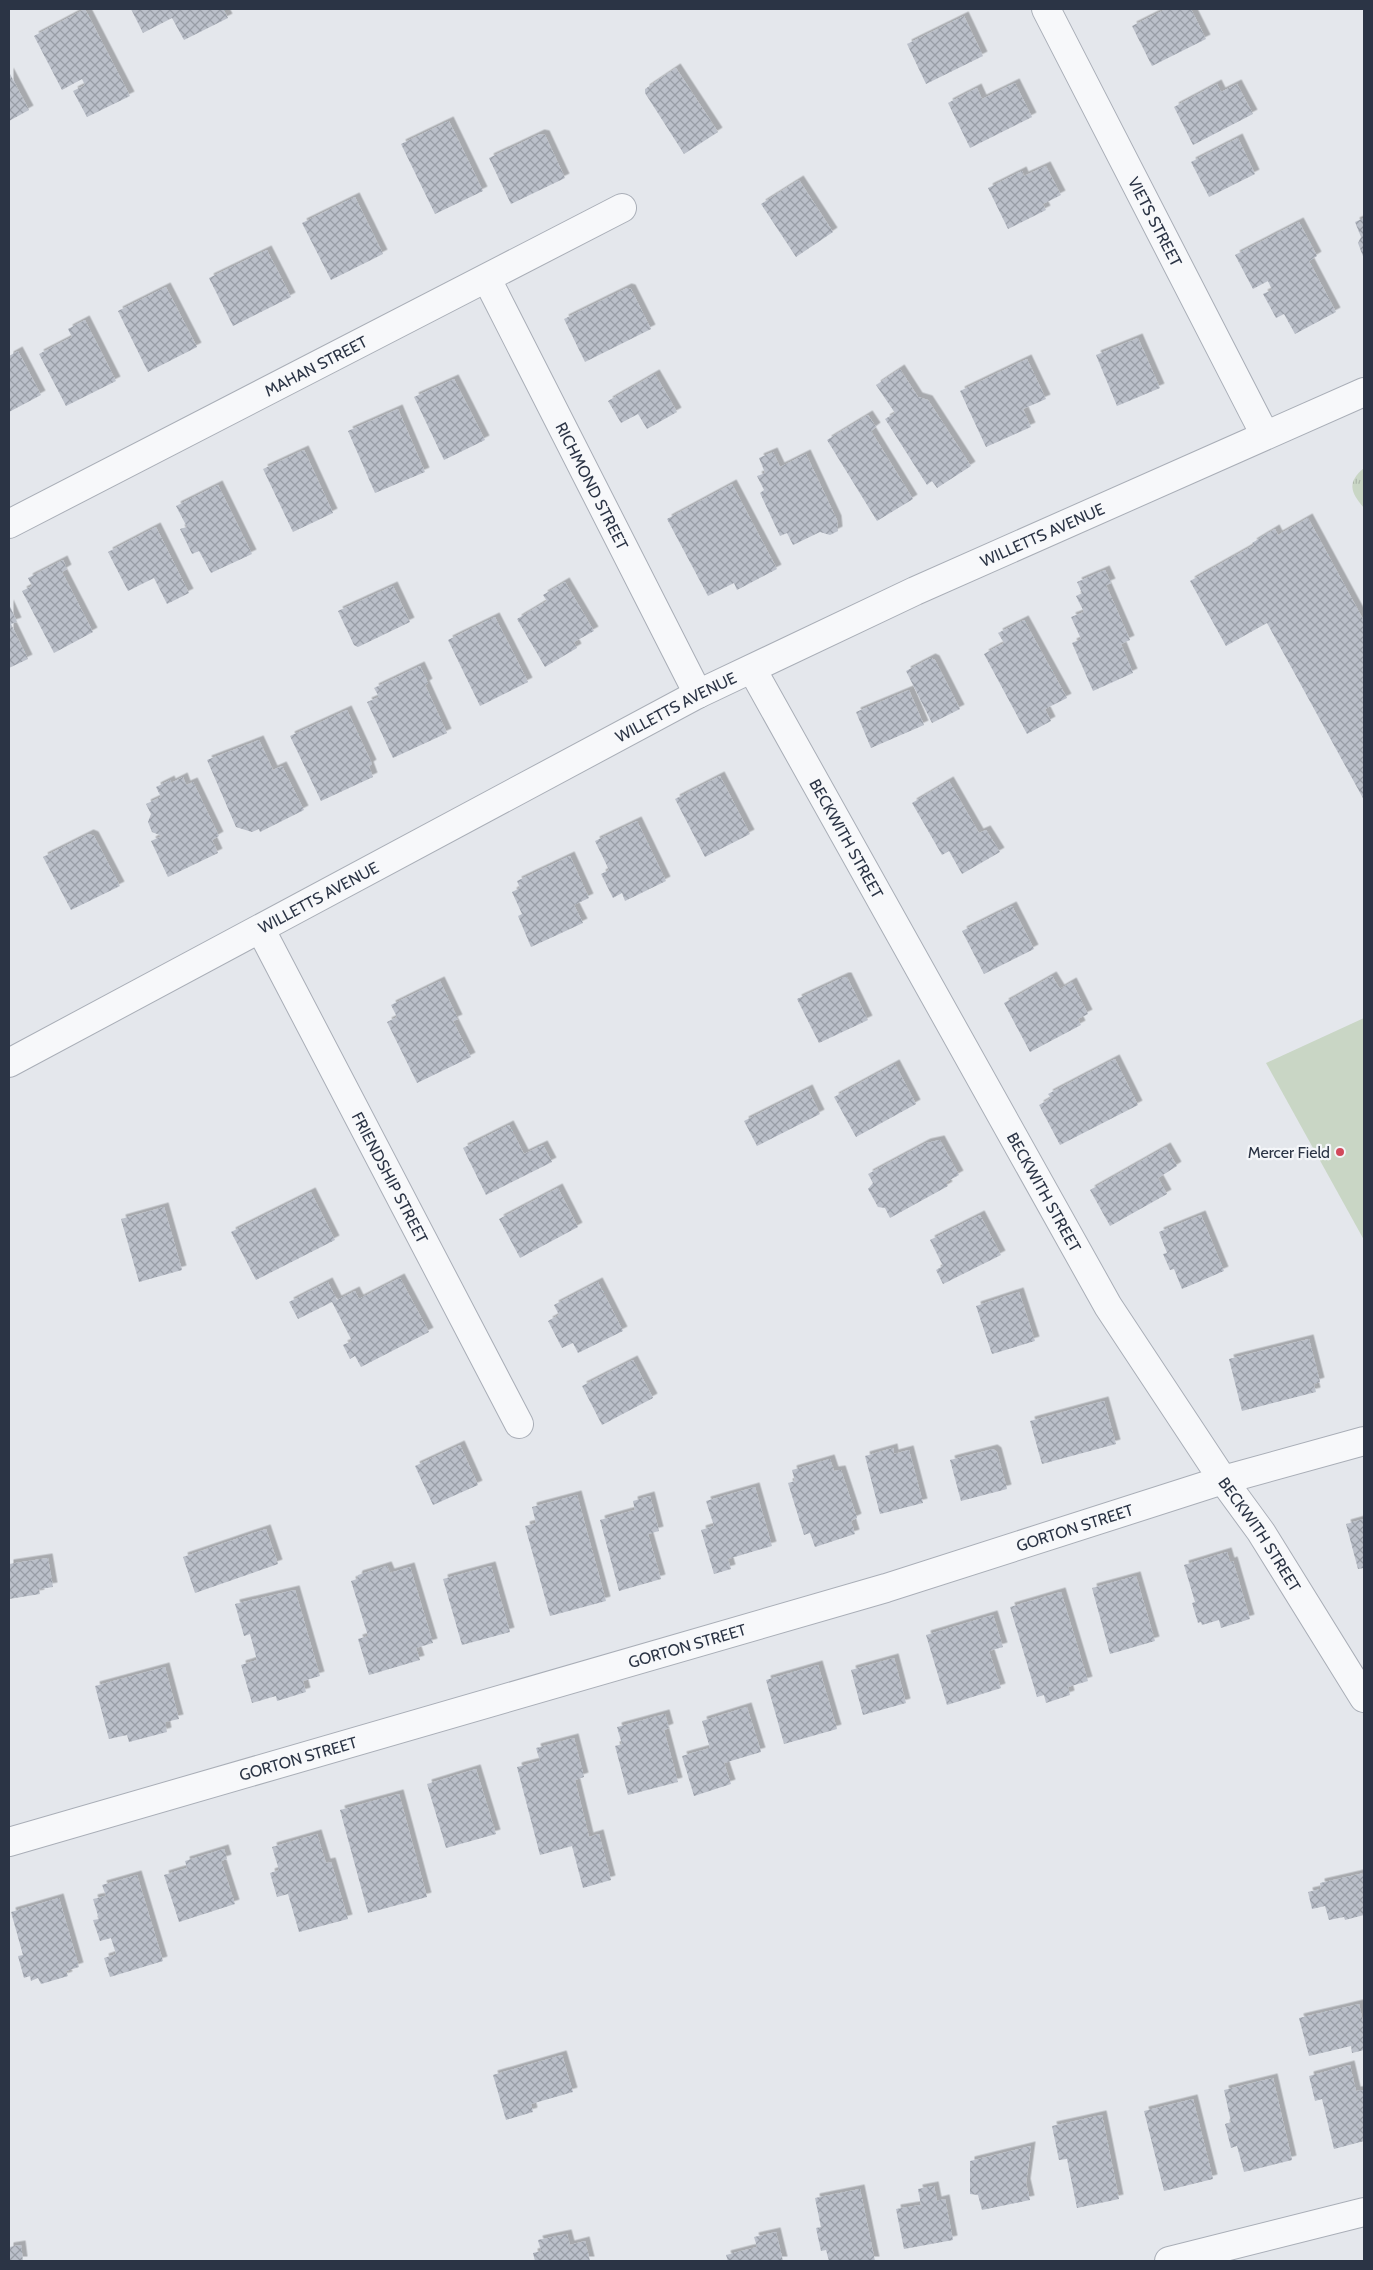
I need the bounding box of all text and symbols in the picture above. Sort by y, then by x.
street label: VIETS STREET [1124,174,1186,270]
street label: MAHAN STREET [261,331,371,400]
street label: RICHMOND STREET [552,419,633,553]
street label: WILLETTS AVENUE [977,499,1107,570]
street label: WILLETTS AVENUE [612,668,739,746]
street label: BECKWITH STREET [806,775,888,902]
street label: WILLETTS AVENUE [255,857,382,937]
street label: FRIENDSHIP STREET [348,1109,432,1246]
street label: BECKWITH STREET [1003,1129,1085,1255]
place label: Mercer Field [1248,1143,1330,1162]
marker: Mercer Field [1334,1146,1346,1158]
street label: BECKWITH STREET [1215,1473,1305,1595]
street label: GORTON STREET [1014,1500,1136,1555]
street label: GORTON STREET [626,1619,749,1672]
street label: GORTON STREET [237,1732,360,1784]

